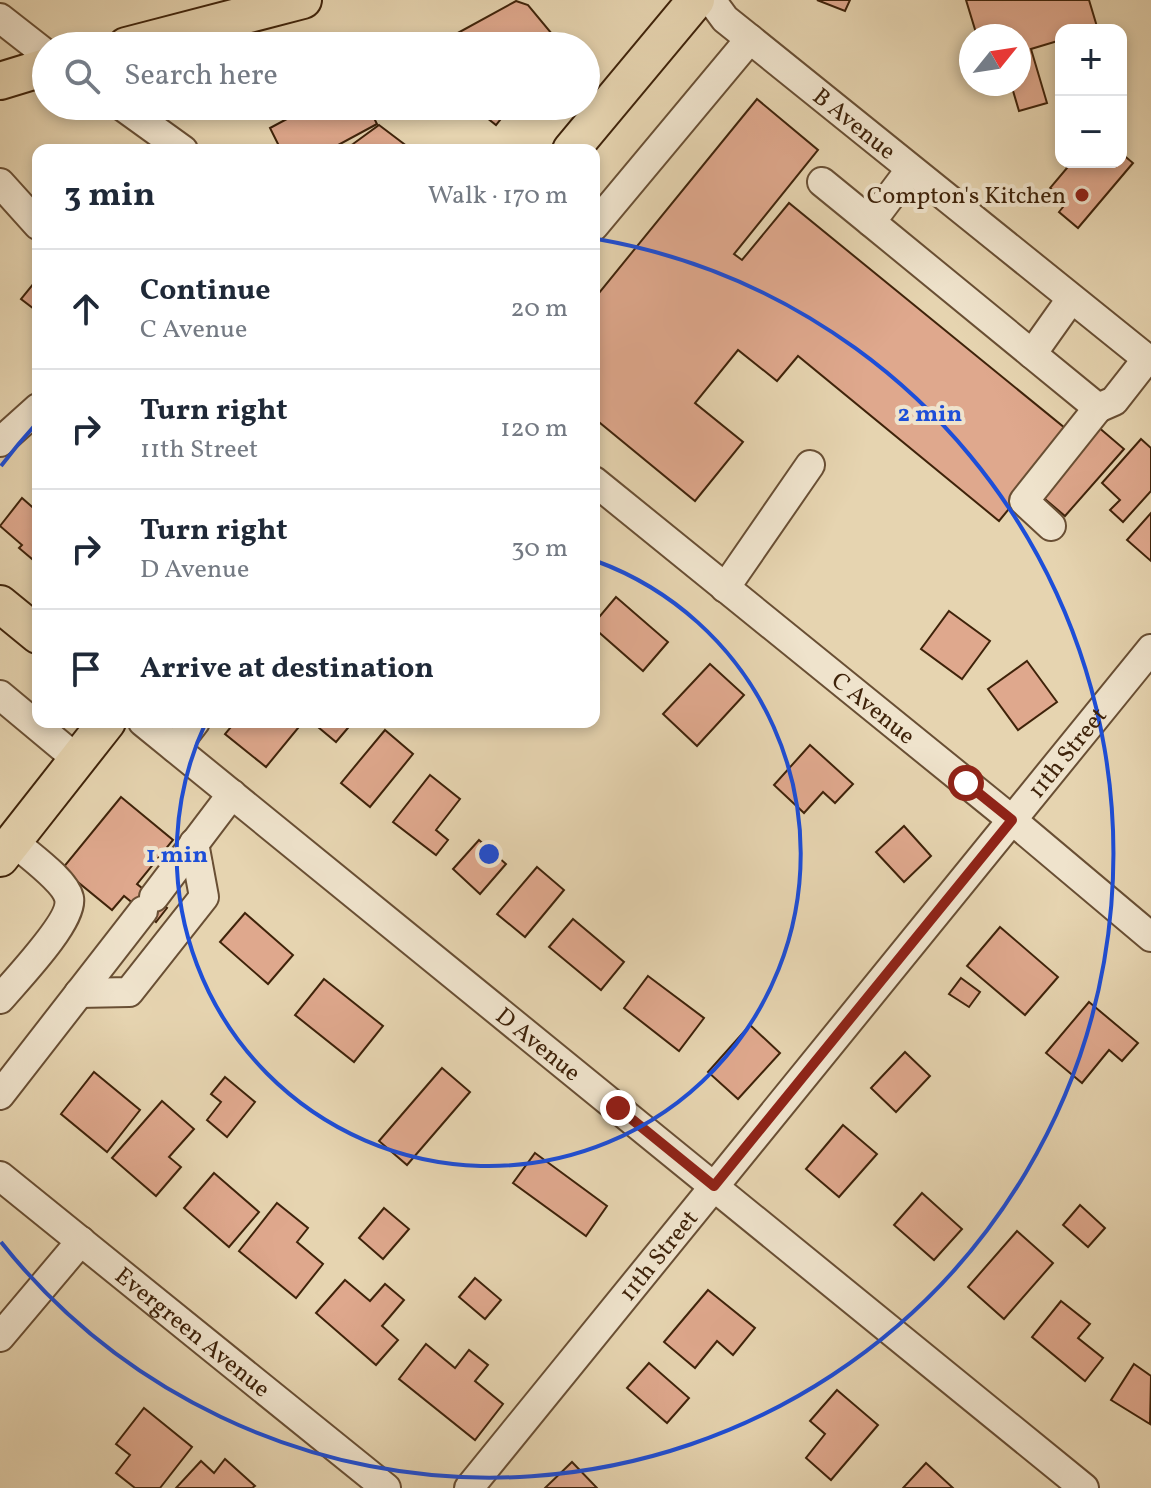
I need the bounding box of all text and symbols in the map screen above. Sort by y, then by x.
north arrow [959,24,1031,96]
map controls [1055,24,1127,168]
button: + [1055,24,1127,96]
search box [32,32,600,120]
icon: search [60,54,104,98]
text: Search here [124,55,278,97]
street label: B Avenue [804,81,902,169]
button: − [1055,96,1127,168]
text: 3 min [64,173,155,220]
text: Walk · 170 m [428,178,568,214]
place label: Compton's Kitchen [867,180,1066,214]
marker: Compton's Kitchen [1073,186,1091,204]
text: Continue [140,270,271,312]
icon: ahead [64,287,108,331]
text: 20 m [510,291,568,327]
text: C Avenue [140,312,247,348]
text: Turn right [140,390,288,432]
text: 2 min [898,398,963,432]
icon: right [64,407,108,451]
text: 120 m [500,411,568,447]
text: 11th Street [140,432,258,468]
text: Turn right [140,510,288,552]
icon: right [64,527,108,571]
text: 30 m [511,531,568,567]
text: D Avenue [140,552,249,588]
icon: arrive [64,647,108,691]
text: Arrive at destination [140,648,434,690]
street label: C Avenue [823,665,922,754]
street label: 11th Street [1021,701,1116,807]
route start [948,765,984,801]
text: 1 min [146,839,208,873]
centre of rings [475,840,503,868]
street label: D Avenue [487,1000,587,1091]
route end [600,1090,636,1126]
street label: 11th Street [612,1203,707,1310]
street label: Evergreen Avenue [107,1260,277,1407]

